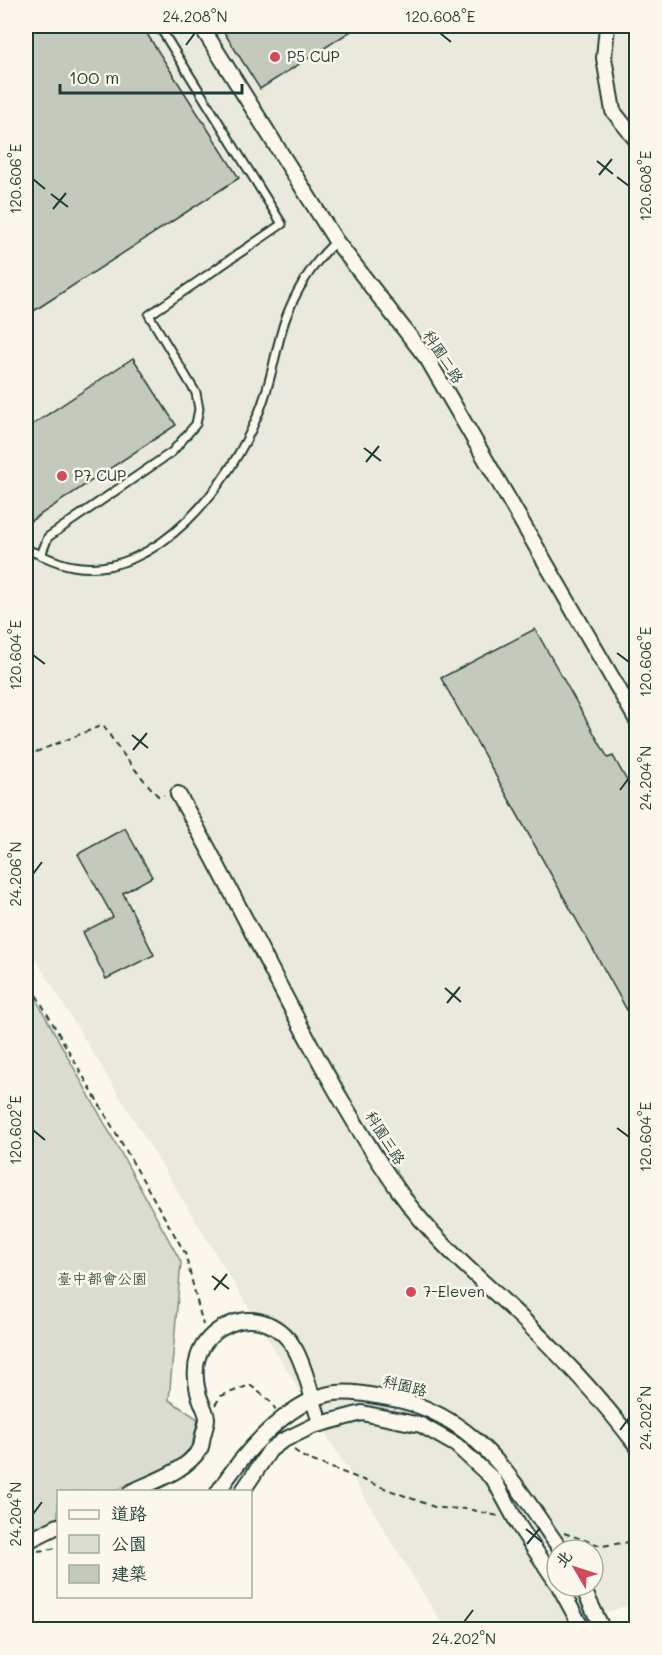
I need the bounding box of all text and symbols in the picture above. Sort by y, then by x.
text: 24.208°N [162,6,228,26]
text: 120.608°E [405,6,476,26]
place label: P5 CUP [287,46,340,66]
marker: P5 CUP [268,50,282,64]
scale bar [60,57,242,95]
text: 100 m [69,65,119,89]
text: 120.606°E [5,143,25,214]
text: 120.608°E [635,150,655,221]
street label: 科園二路 [419,326,469,387]
place label: P7 CUP [74,465,126,485]
marker: P7 CUP [55,469,69,483]
text: 120.604°E [5,619,25,690]
text: 120.606°E [635,626,655,697]
text: 24.204°N [635,746,655,810]
text: 24.206°N [5,841,25,907]
text: 120.602°E [5,1095,25,1165]
text: 120.604°E [635,1101,655,1172]
street label: 科園三路 [361,1107,410,1168]
park label: 臺中都會公園 [57,1268,147,1288]
place label: 7-Eleven [423,1281,485,1301]
marker: 7-Eleven [404,1285,418,1299]
street label: 科園路 [381,1370,430,1400]
text: 24.202°N [635,1386,655,1450]
text: 24.204°N [5,1482,25,1546]
legend [57,1490,252,1598]
text: 道路 [111,1501,147,1525]
text: 公園 [111,1531,147,1555]
north arrow [545,1538,605,1598]
text: 北 [550,1545,576,1571]
text: 建築 [111,1561,147,1585]
text: 24.202°N [432,1628,496,1648]

